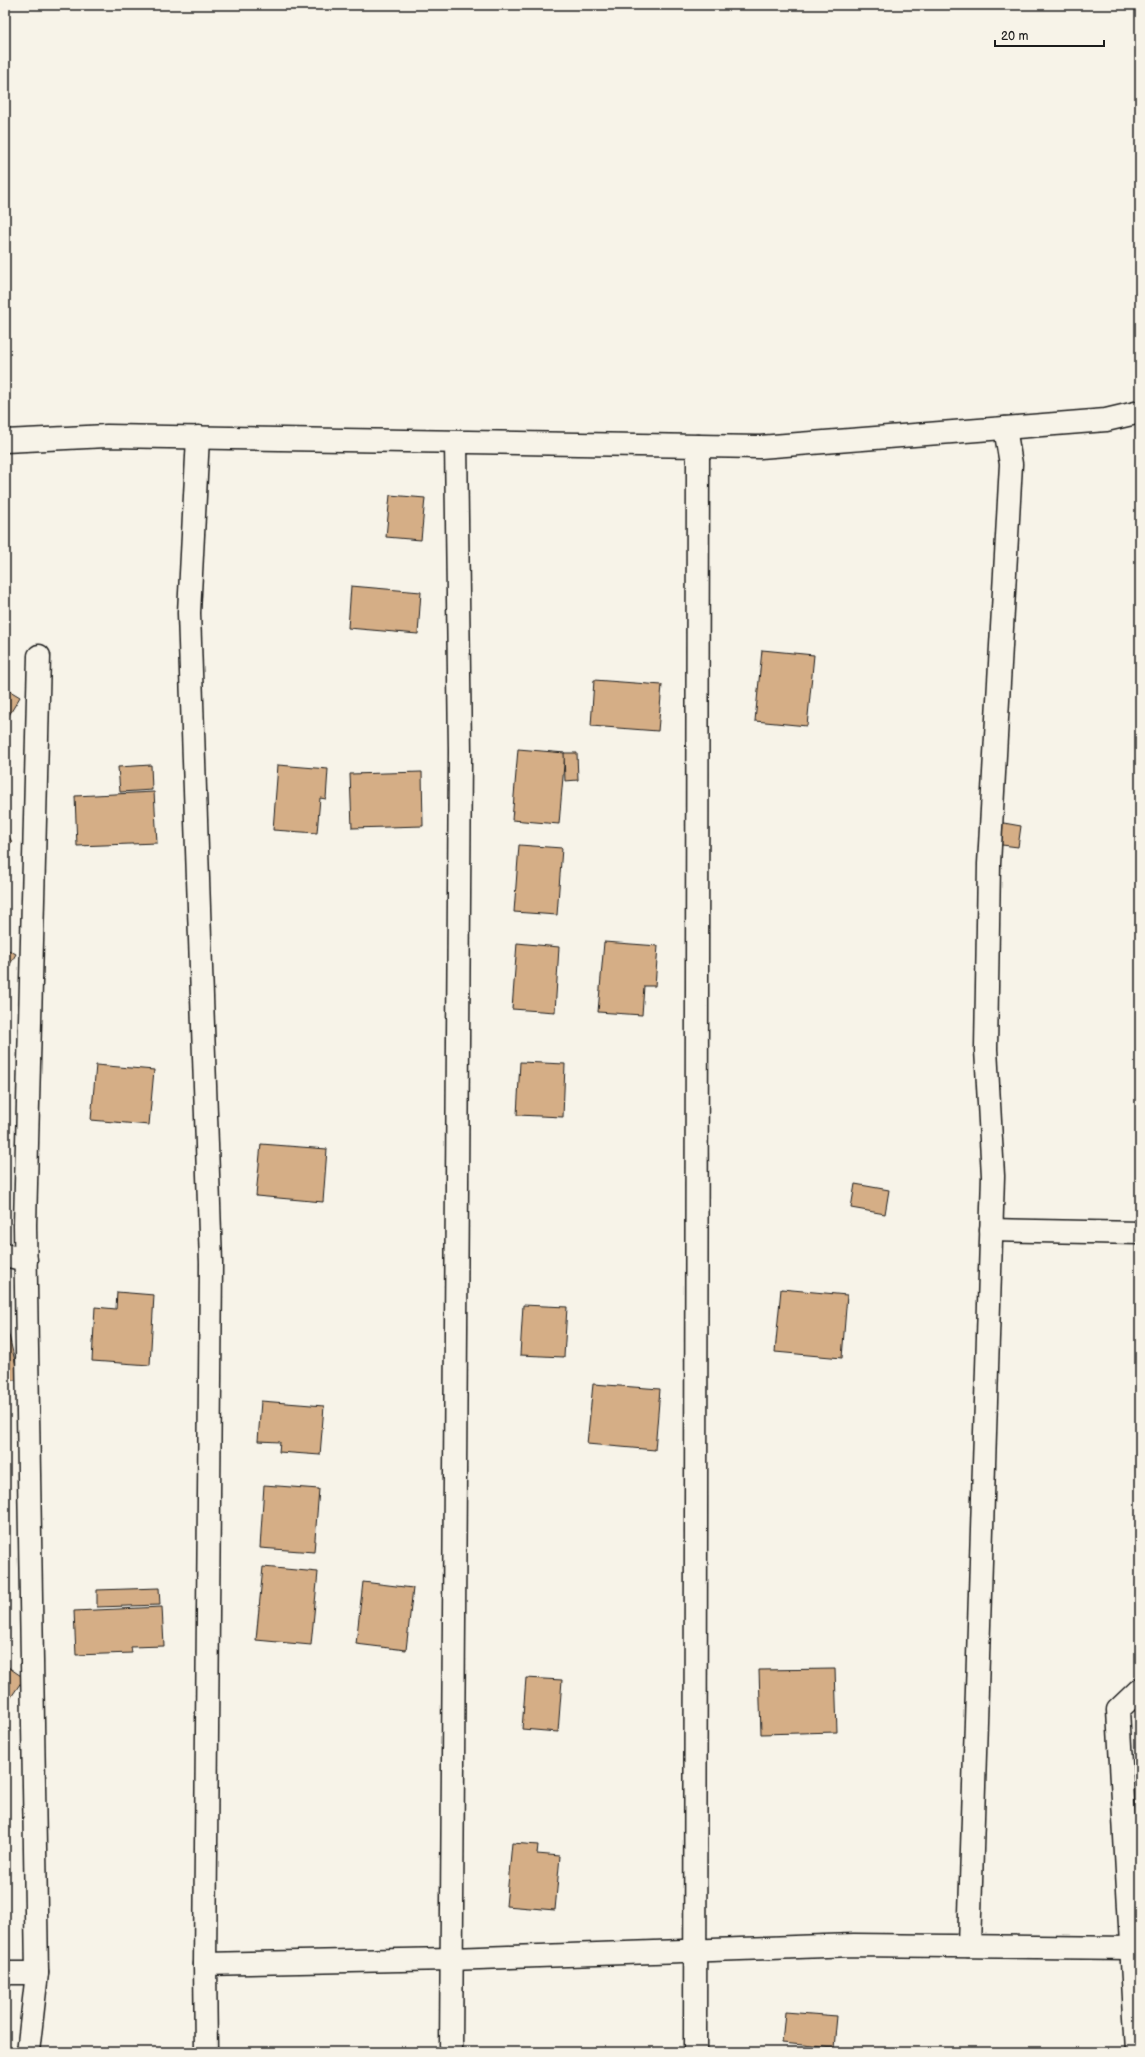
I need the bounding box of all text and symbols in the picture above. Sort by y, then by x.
scale bar [995,22,1104,48]
text: 20 m [1001,29,1028,44]

